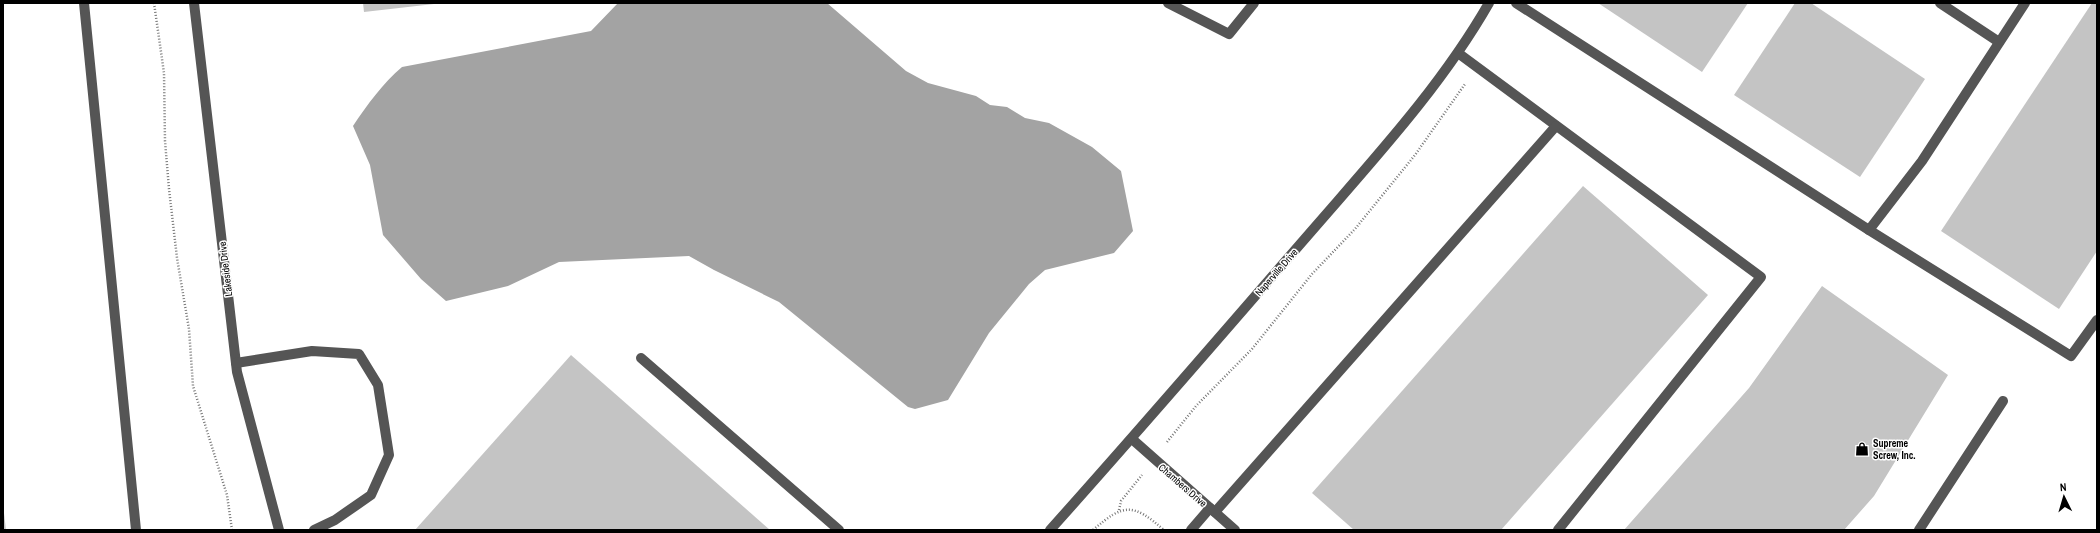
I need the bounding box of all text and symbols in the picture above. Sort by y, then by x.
street label: Lakeside Drive [216,240,235,297]
street label: Naperville Drive [1252,246,1301,299]
place label: Supreme Screw, Inc. [1873,437,1916,462]
shop icon: Supreme Screw, Inc. [1854,441,1870,457]
street label: Chambers Drive [1156,461,1210,510]
north arrow [2044,477,2084,517]
text: N [2059,480,2067,494]

